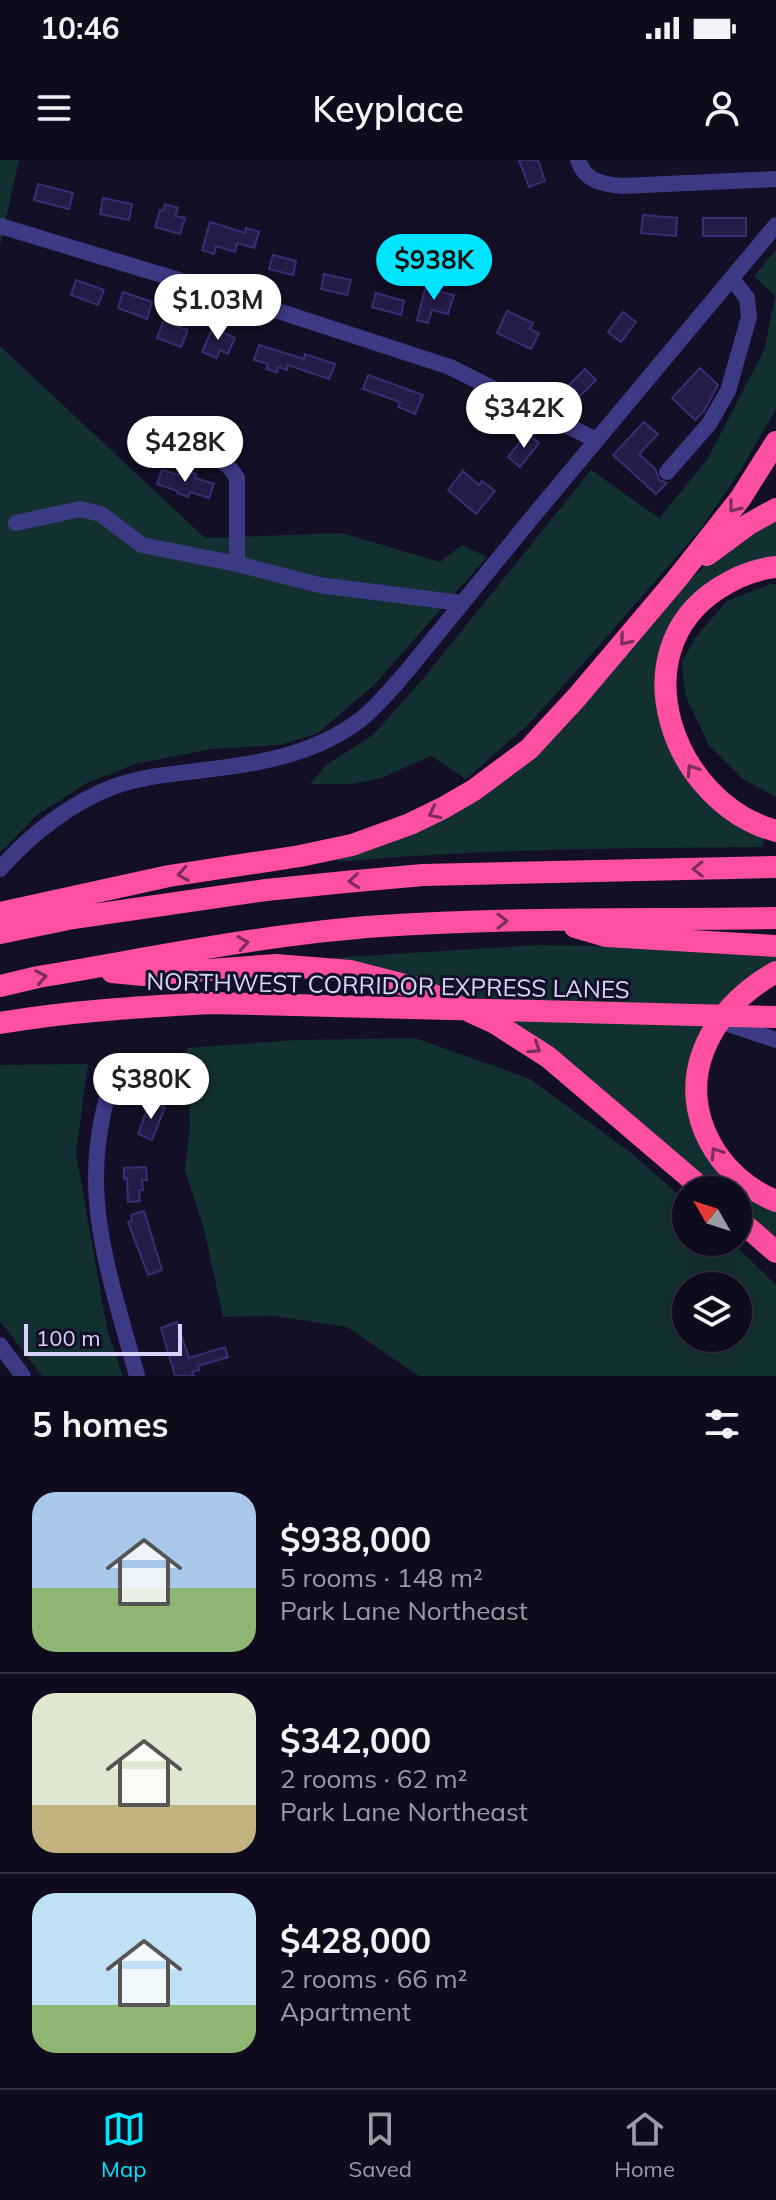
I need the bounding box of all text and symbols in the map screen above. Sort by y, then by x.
text: 10:46 [40,9,119,47]
icon: menu [32,86,76,130]
text: Keyplace [312,86,464,131]
icon: person [700,86,744,130]
pin: $938K [378,234,490,302]
text: $938K [394,243,474,276]
pin: $1.03M [153,274,283,342]
text: $1.03M [172,283,264,316]
pin: $342K [468,382,580,450]
text: $342K [484,391,564,424]
pin: $428K [129,416,241,484]
text: $428K [145,425,225,458]
one-way arrow [729,498,743,513]
one-way arrow [620,631,635,645]
one-way arrow [687,764,702,779]
one-way arrow [428,803,443,818]
one-way arrow [691,861,704,878]
one-way arrow [176,865,190,882]
one-way arrow [347,872,360,889]
one-way arrow [496,913,509,930]
one-way arrow [236,935,250,952]
street label: NORTHWEST CORRIDOR EXPRESS LANES [146,966,630,1004]
one-way arrow [35,969,48,986]
one-way arrow [527,1038,541,1053]
pin: $380K [95,1053,207,1121]
text: $380K [111,1062,191,1095]
one-way arrow [711,1147,726,1162]
north arrow [672,1176,752,1256]
map controls [672,1176,752,1352]
button: layers [672,1272,752,1352]
scale bar [24,1320,182,1356]
text: 100 m [36,1324,101,1352]
icon: filters [700,1402,744,1446]
text: 5 homes [32,1403,169,1446]
text: $938,000 [280,1518,431,1561]
icon: home [96,1524,192,1620]
text: 5 rooms · 148 m² [280,1561,483,1594]
text: Park Lane Northeast [280,1594,528,1627]
text: $342,000 [280,1719,431,1762]
icon: home [96,1725,192,1821]
text: 2 rooms · 62 m² [280,1762,467,1795]
text: Park Lane Northeast [280,1795,528,1828]
text: $428,000 [280,1919,431,1962]
icon: home [96,1925,192,2021]
text: 2 rooms · 66 m² [280,1962,467,1995]
text: Apartment [280,1995,411,2028]
tab: Map [101,2107,146,2183]
tab: Saved [349,2107,412,2183]
tab: Home [614,2107,675,2183]

